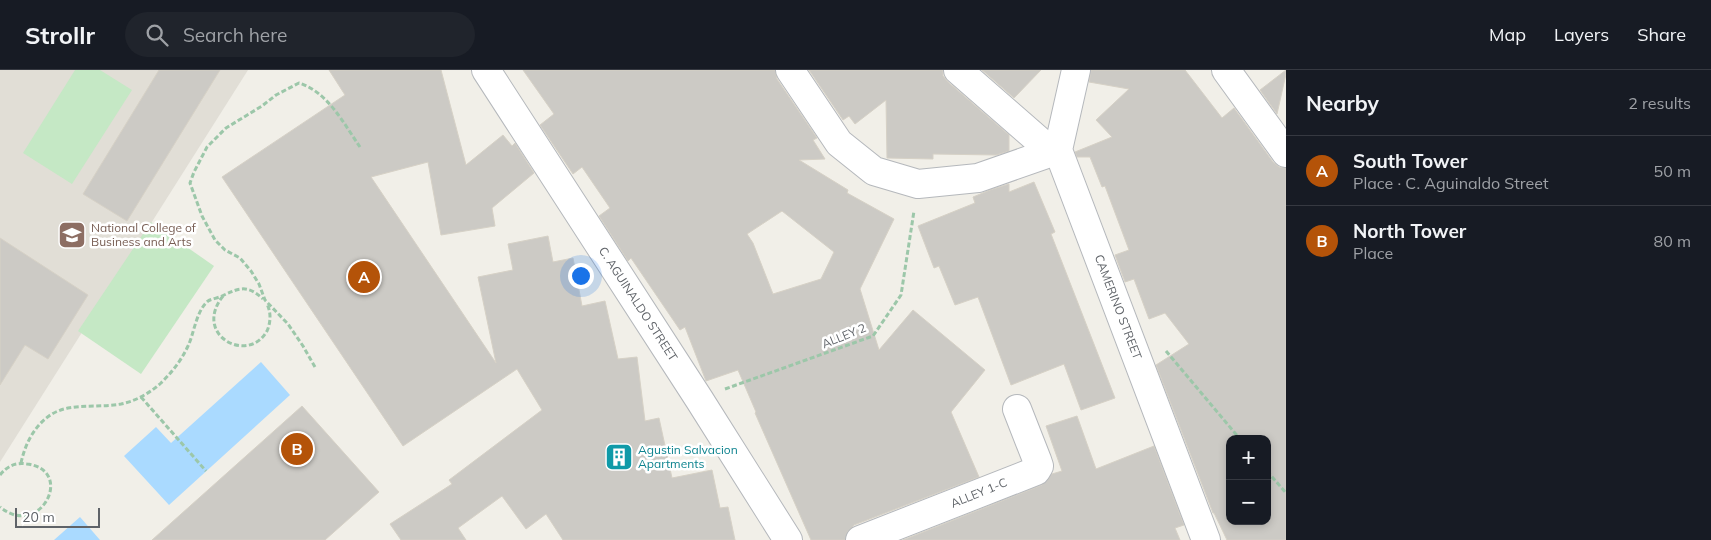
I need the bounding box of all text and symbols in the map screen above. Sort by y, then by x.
search box [125,12,475,57]
text: Strollr [25,20,95,50]
icon: search [143,21,171,49]
text: Search here [183,23,287,47]
text: Map [1489,23,1526,46]
text: Layers [1554,23,1609,46]
text: Share [1637,23,1686,46]
text: Nearby [1306,90,1379,116]
text: 2 results [1628,93,1691,113]
text: South Tower [1353,149,1468,173]
text: A [1316,161,1328,181]
text: 50 m [1654,161,1691,181]
text: Place · C. Aguinaldo Street [1353,173,1549,193]
text: North Tower [1353,219,1466,243]
school or university icon: National College of Business and Arts [57,220,87,250]
place label: National College of Business and Arts [91,220,197,249]
text: B [1316,231,1328,251]
text: 80 m [1654,231,1691,251]
text: Place [1353,243,1393,263]
street label: C. AGUINALDO STREET [596,244,681,364]
street label: CAMERINO STREET [1092,252,1146,362]
pin: A [348,258,380,296]
your location [568,263,594,289]
street label: ALLEY 2 [819,320,868,351]
pin: B [281,430,313,468]
map controls [1226,435,1271,525]
button: + [1226,435,1271,480]
building icon: Agustin Salvacion Apartments [604,442,634,472]
place label: Agustin Salvacion Apartments [638,442,738,471]
street label: ALLEY 1-C [948,474,1009,511]
button: − [1226,480,1271,525]
scale bar [15,505,100,528]
text: 20 m [22,508,55,526]

